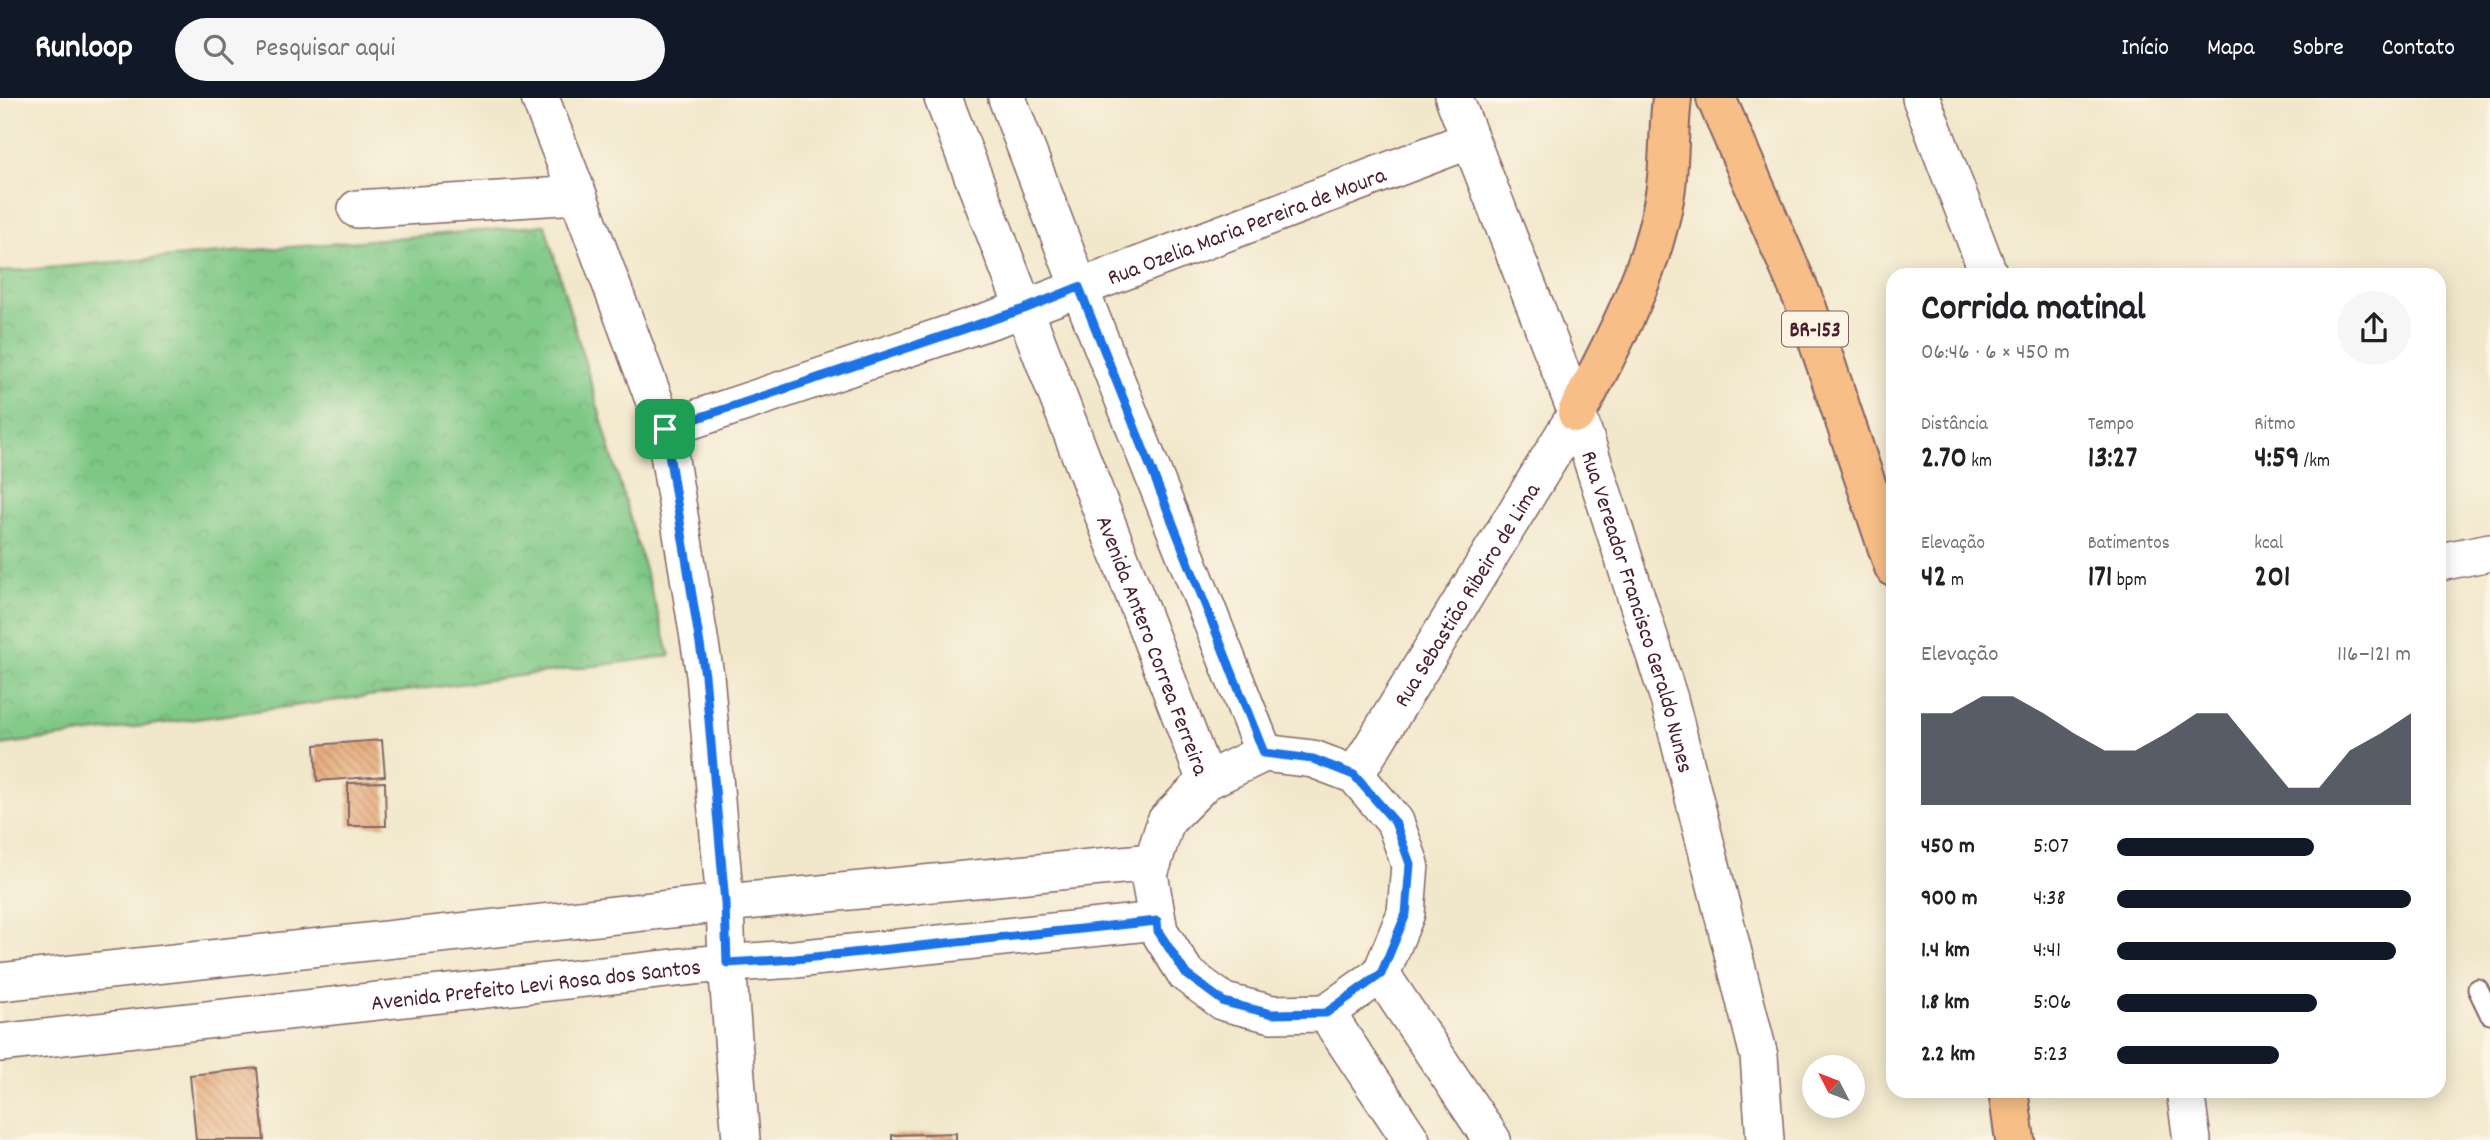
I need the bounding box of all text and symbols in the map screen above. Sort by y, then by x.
search box [175,18,665,81]
text: Runloop [35,26,133,73]
icon: search [199,30,237,68]
text: Pesquisar aqui [255,31,395,68]
text: Início [2121,32,2169,66]
text: Mapa [2207,32,2255,66]
text: Sobre [2293,32,2344,66]
text: Contato [2382,32,2455,66]
street label: Rua Ozelia Maria Pereira de Moura [1103,160,1392,296]
text: Corrida matinal [1921,283,2146,338]
button: share [2337,291,2411,365]
road number: BR-153 [1782,312,1848,346]
text: 06:46 · 6 × 450 m [1921,337,2070,370]
pin [635,399,695,459]
icon: arrive [646,410,684,448]
text: Distância [1921,412,1988,439]
text: Tempo [2088,412,2134,439]
text: Ritmo [2254,412,2296,439]
text: 2.70 [1921,439,1967,482]
text: 13:27 [2088,439,2137,482]
text: 4:59 [2254,439,2299,482]
street label: Rua Vereador Francisco Geraldo Nunes [1570,447,1700,777]
text: km [1967,449,1992,476]
text: /km [2299,449,2330,476]
street label: Rua Sebastião Ribeiro de Lima [1387,477,1551,715]
street label: Avenida Antero Correa Ferreira [1085,511,1216,782]
text: Elevação [1921,531,1985,558]
text: Batimentos [2088,531,2170,558]
text: kcal [2254,531,2283,558]
text: 42 [1921,558,1947,601]
text: 171 [2088,558,2112,601]
text: 201 [2254,558,2290,601]
text: m [1947,568,1964,595]
text: bpm [2112,568,2147,595]
text: Elevação [1921,639,1998,672]
text: 116–121 m [2337,639,2411,672]
text: 450 m [1921,831,1975,864]
text: 5:07 [2033,831,2069,864]
text: 900 m [1921,883,1978,916]
text: 4:38 [2033,883,2066,916]
text: 1.4 km [1921,935,1970,968]
text: 4:41 [2033,935,2061,968]
street label: Avenida Prefeito Levi Rosa dos Santos [370,952,703,1022]
text: 1.8 km [1921,987,1970,1020]
text: 5:06 [2033,987,2071,1020]
text: 2.2 km [1921,1039,1975,1072]
text: 5:23 [2033,1039,2068,1072]
north arrow [1802,1055,1866,1118]
map controls [1802,1055,1865,1118]

